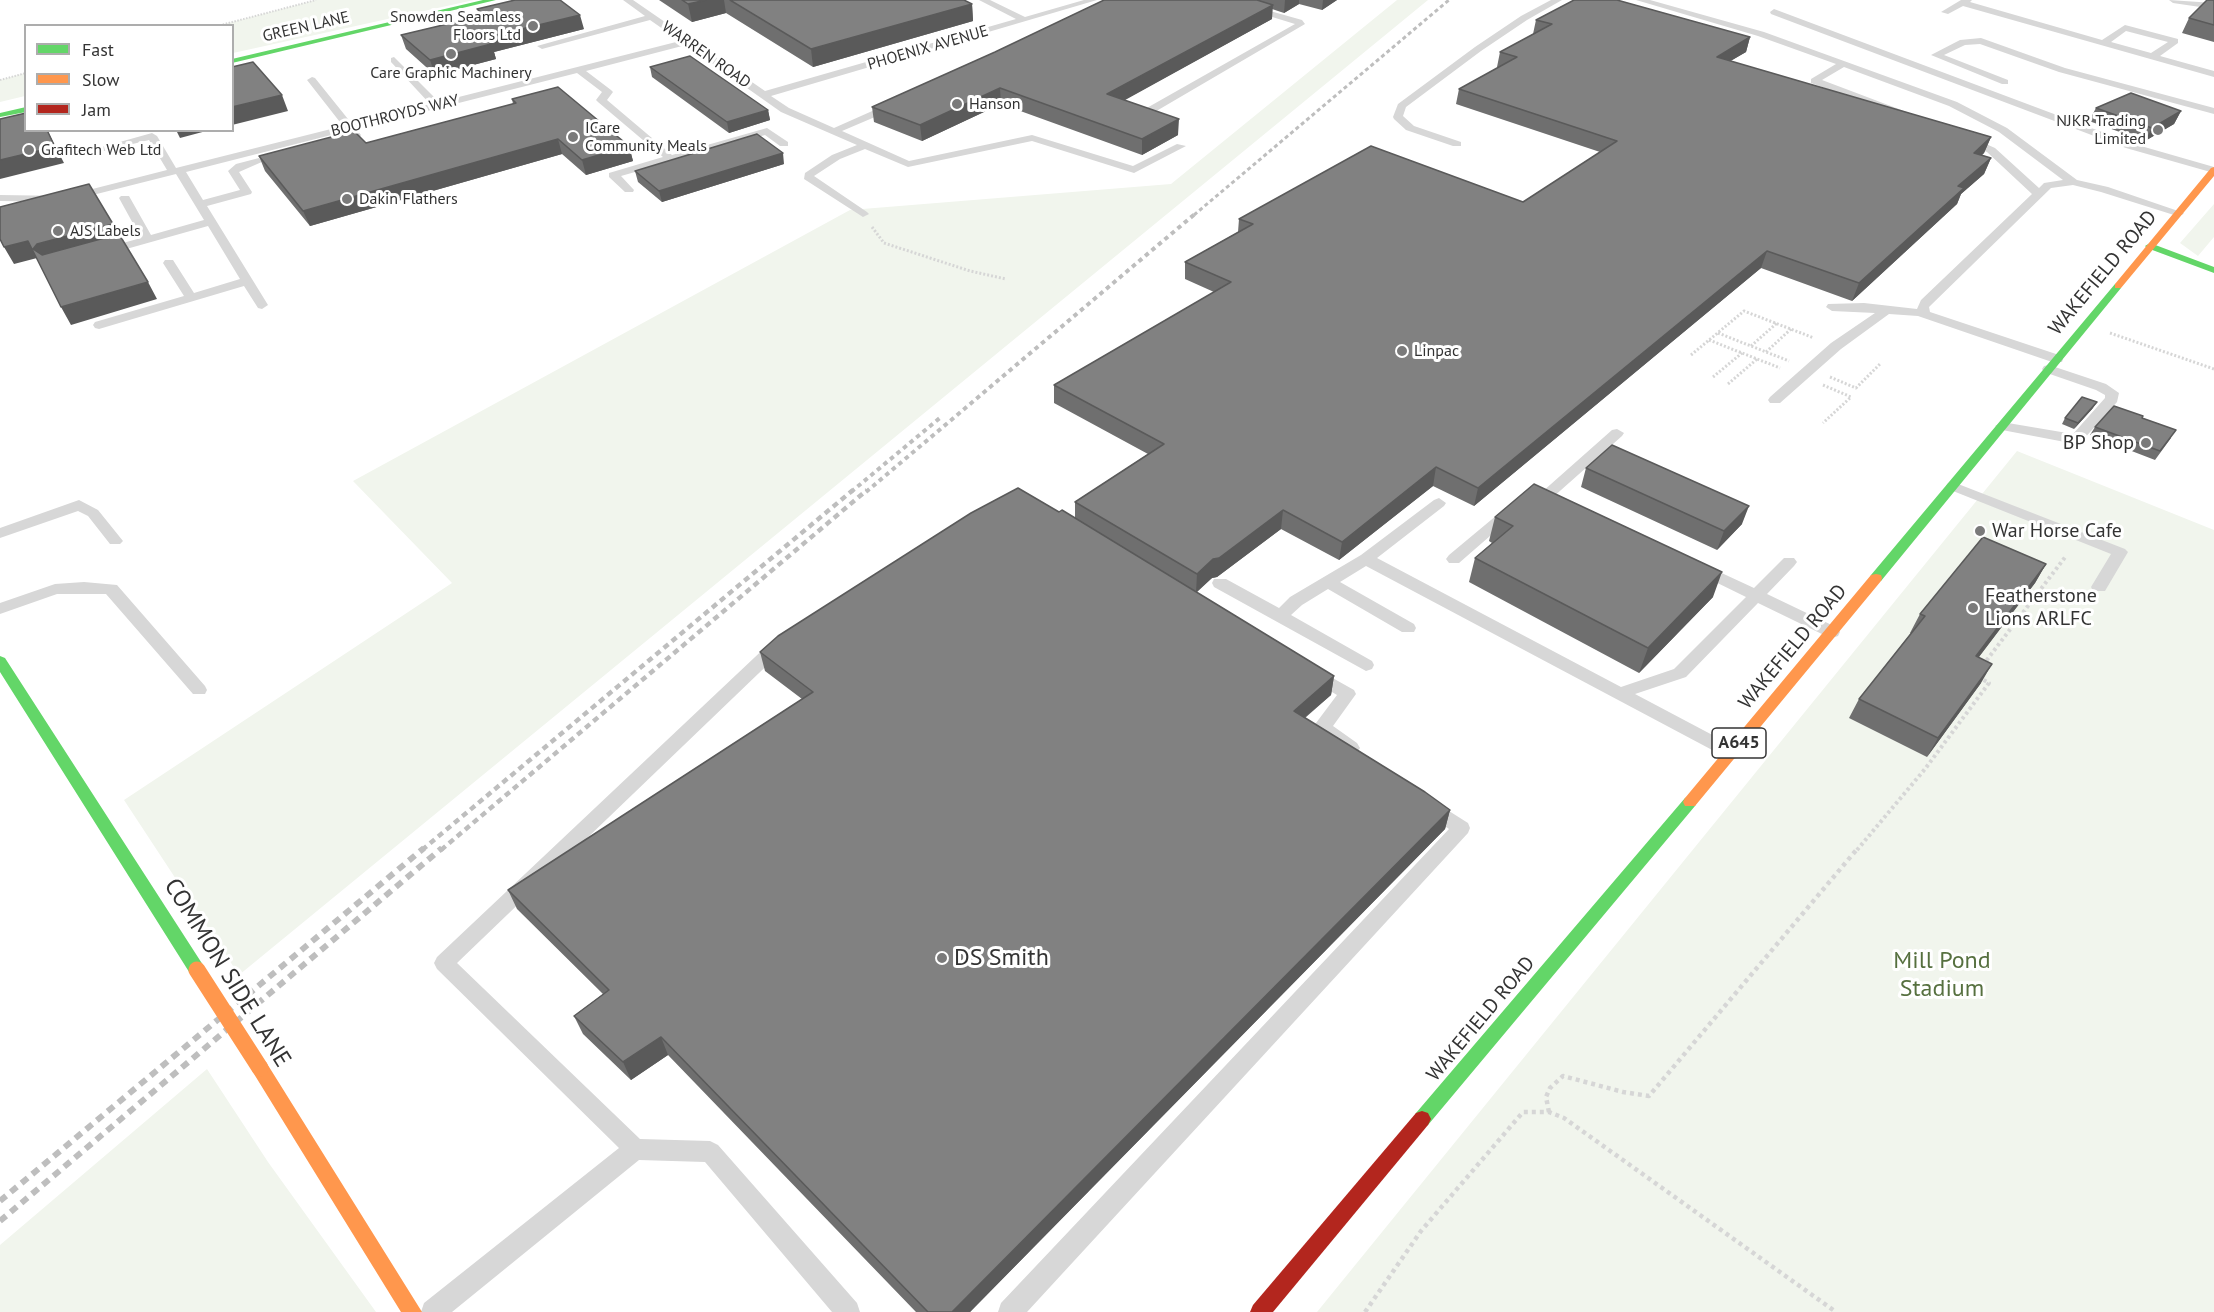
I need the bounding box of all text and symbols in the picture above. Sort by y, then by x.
place label: Snowden Seamless Floors Ltd [390,7,521,45]
street label: GREEN LANE [261,8,351,46]
street label: WARREN ROAD [658,17,754,93]
marker: Snowden Seamless Floors Ltd [526,19,540,33]
street label: PHOENIX AVENUE [865,22,991,74]
legend [24,24,234,132]
text: Fast [82,38,114,61]
marker: Care Graphic Machinery [444,47,458,61]
place label: Care Graphic Machinery [370,63,532,83]
text: Slow [82,68,120,91]
street label: BOOTHROYDS WAY [329,91,461,141]
place label: Hanson [969,94,1021,114]
marker: Hanson [950,97,964,111]
text: Jam [82,98,111,121]
place label: NJKR Trading Limited [2056,111,2146,149]
place label: ICare Community Meals [585,118,707,156]
marker: NJKR Trading Limited [2151,123,2165,137]
marker: ICare Community Meals [566,130,580,144]
place label: Grafitech Web Ltd [41,140,161,160]
marker: Grafitech Web Ltd [22,143,36,157]
place label: Dakin Flathers [359,189,458,209]
marker: Dakin Flathers [340,192,354,206]
street label: WAKEFIELD ROAD [2044,206,2162,340]
place label: AJS Labels [70,221,141,241]
marker: AJS Labels [51,224,65,238]
place label: Linpac [1414,341,1459,361]
marker: Linpac [1395,344,1409,358]
place label: BP Shop [2063,431,2134,455]
marker: BP Shop [2139,436,2153,450]
place label: War Horse Cafe [1992,519,2122,543]
marker: War Horse Cafe [1973,524,1987,538]
street label: WAKEFIELD ROAD [1734,580,1852,714]
place label: Featherstone Lions ARLFC [1985,584,2097,631]
marker: Featherstone Lions ARLFC [1966,601,1980,615]
road number: A645 [1712,728,1766,758]
street label: COMMON SIDE LANE [157,873,297,1073]
place label: DS Smith [954,944,1049,972]
park label: Mill Pond Stadium [1893,947,1991,1003]
marker: DS Smith [935,951,949,965]
street label: WAKEFIELD ROAD [1422,952,1540,1086]

